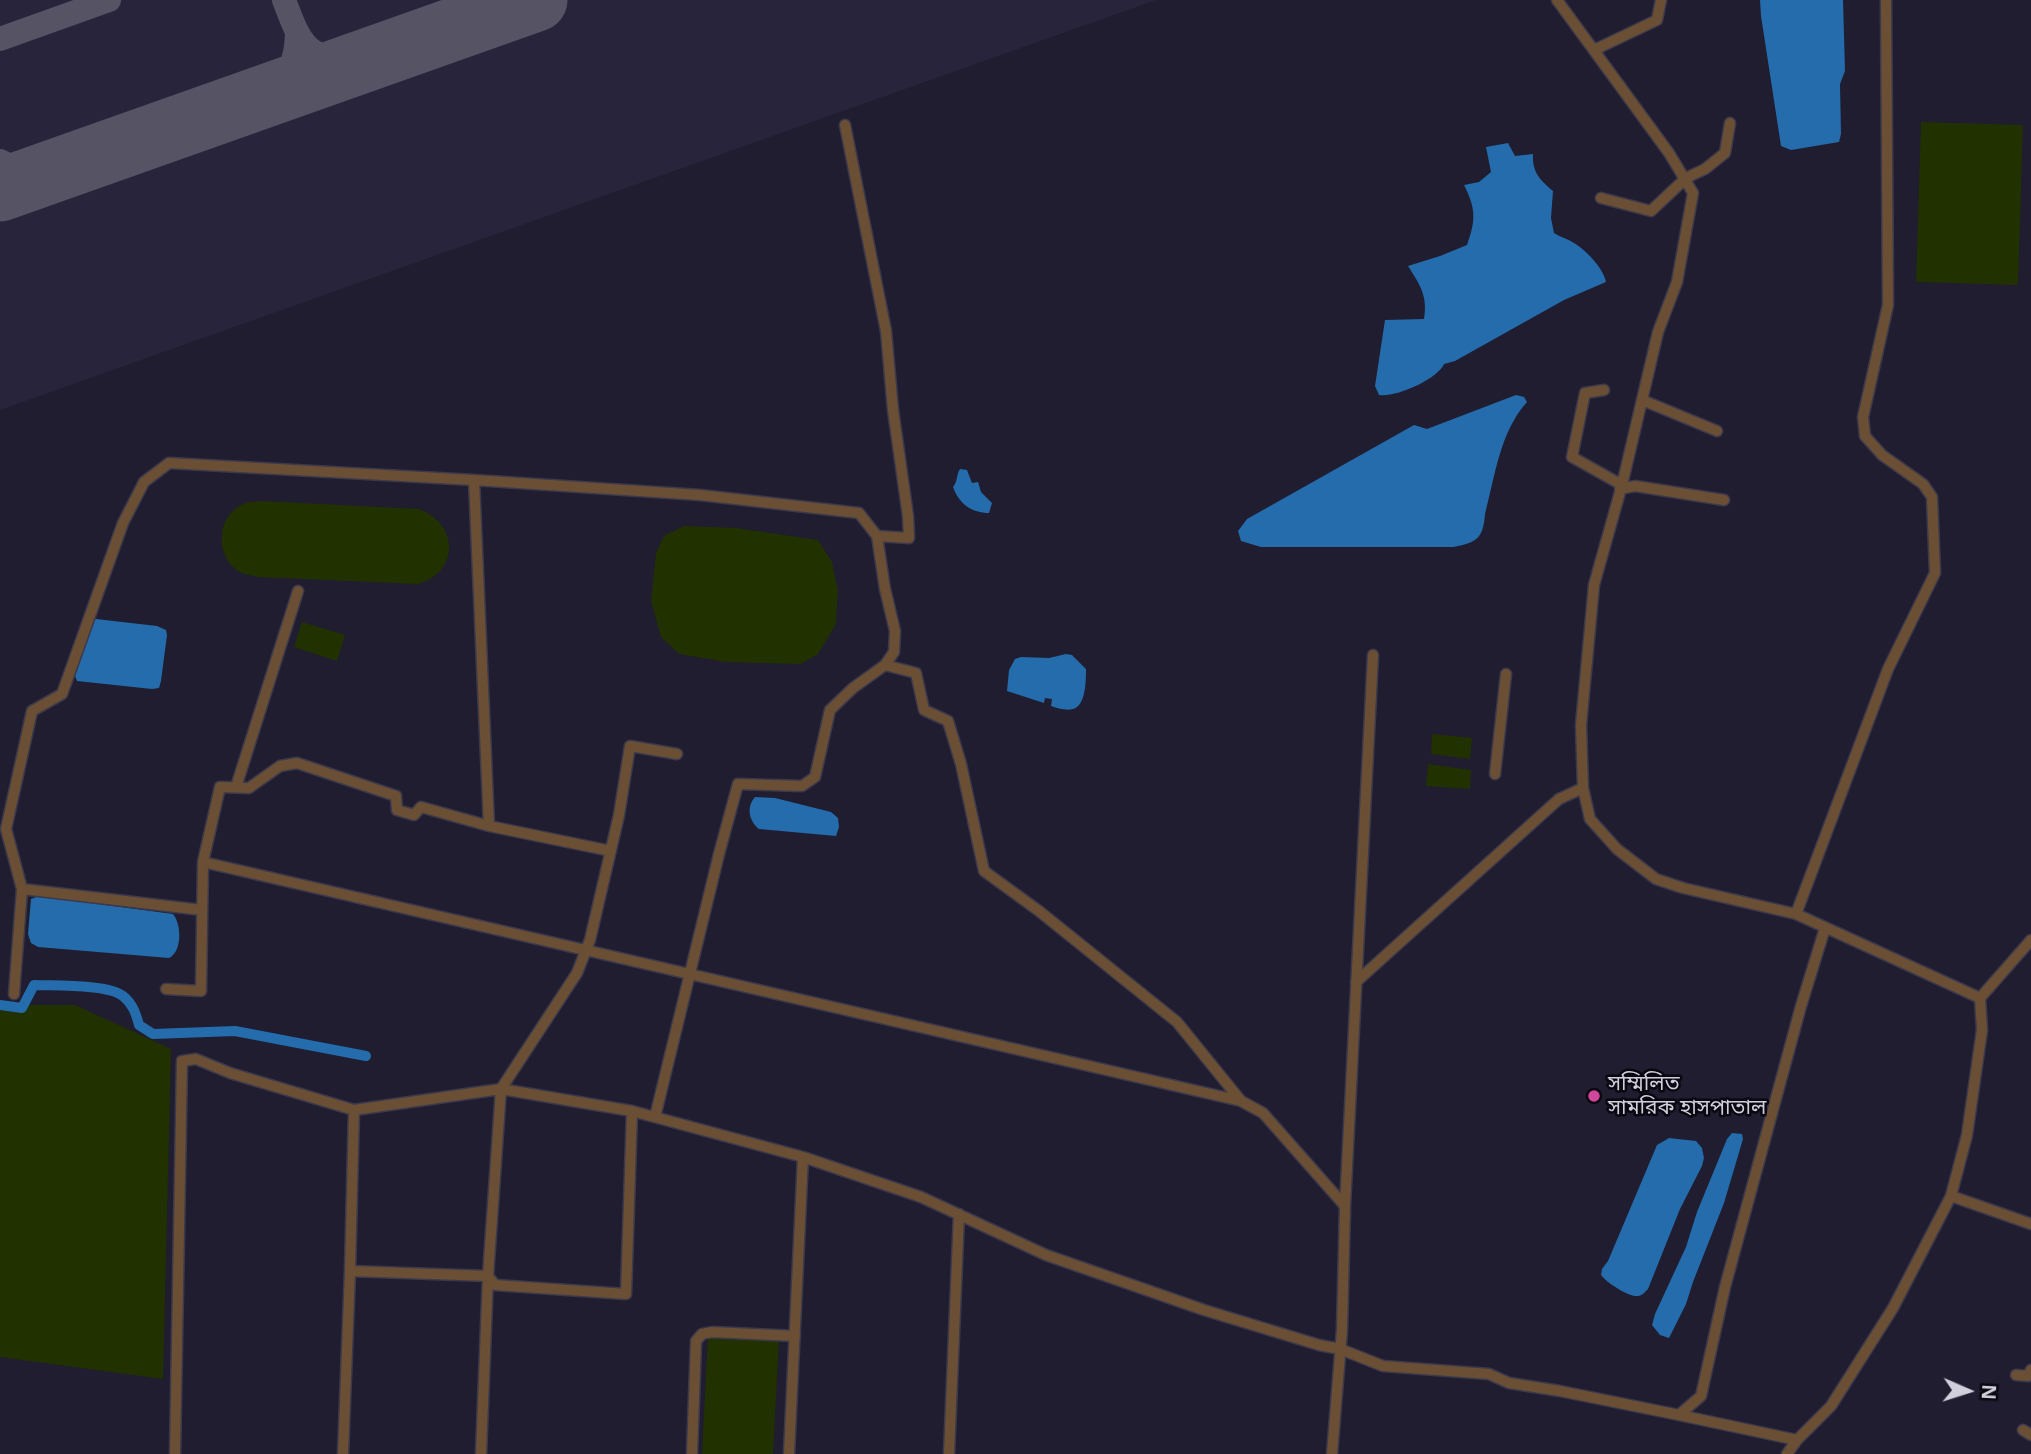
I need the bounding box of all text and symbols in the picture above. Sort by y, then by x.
place label: সম্মিলিত সামরিক হাসপাতাল [1608,1071,1766,1121]
marker: সম্মিলিত সামরিক হাসপাতাল [1586,1088,1602,1104]
north arrow [1933,1356,2003,1426]
text: N [1976,1384,2002,1400]

